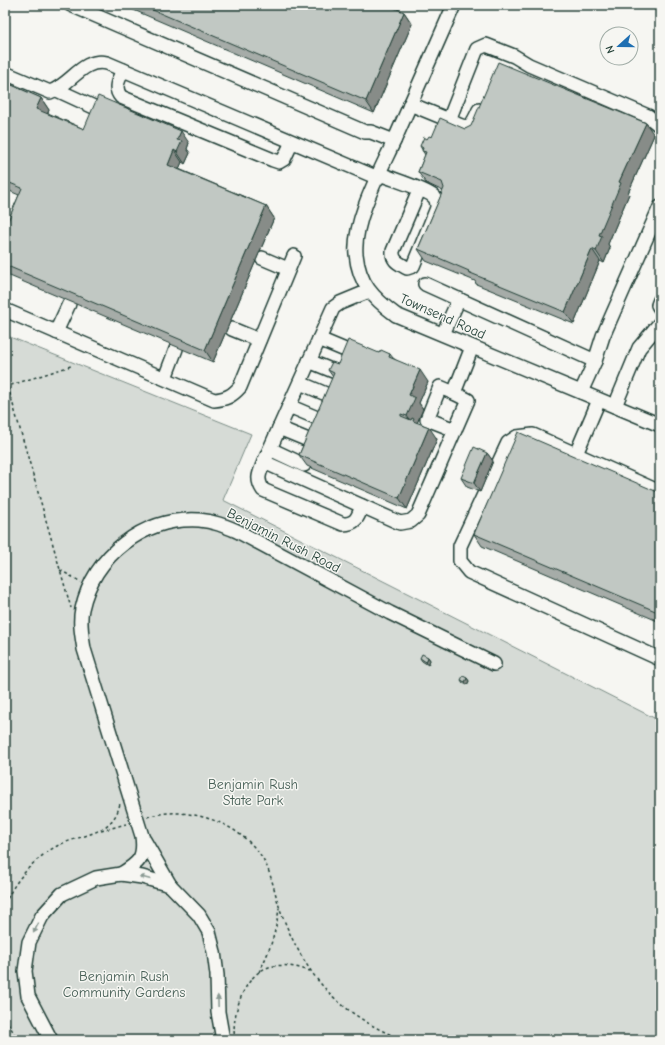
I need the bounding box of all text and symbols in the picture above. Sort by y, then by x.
north arrow [599,26,639,66]
text: N [603,44,617,55]
street label: Townsend Road [397,290,488,343]
street label: Benjamin Rush Road [224,505,343,576]
park label: Benjamin Rush State Park [208,776,298,809]
one-way arrow [138,874,151,880]
one-way arrow [33,922,39,934]
park label: Benjamin Rush Community Gardens [63,968,185,1001]
one-way arrow [215,994,221,1007]

